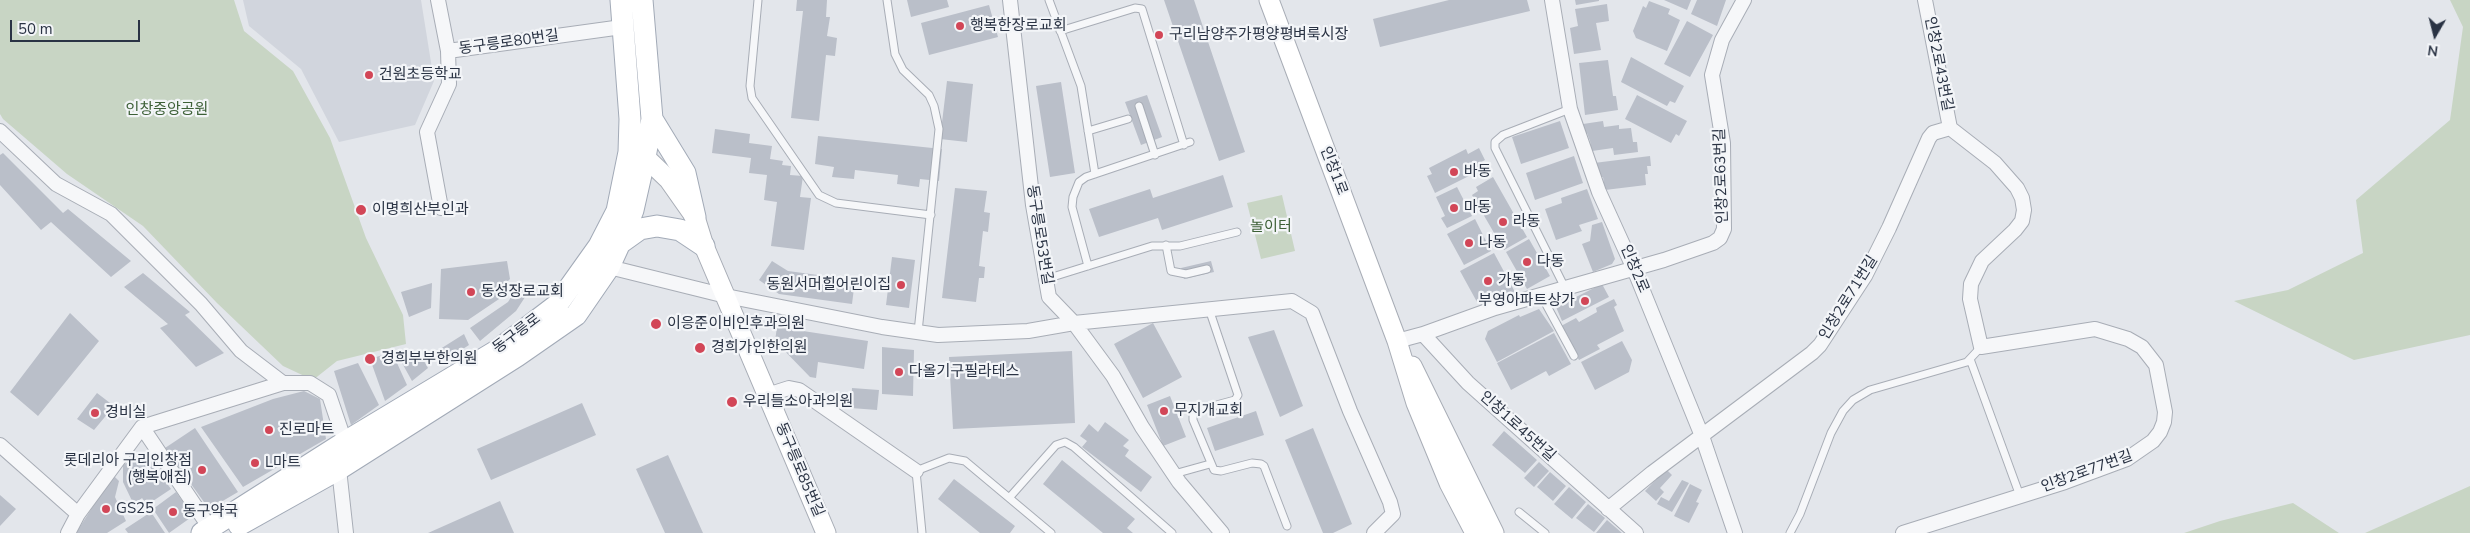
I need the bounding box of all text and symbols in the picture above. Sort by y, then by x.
scale bar [12,10,142,42]
north arrow [2410,10,2460,60]
street label: 인창2로43번길 [1920,15,1956,113]
place label: 행복한장로교회 [970,17,1067,35]
text: 50 m [18,19,53,39]
marker: 행복한장로교회 [954,20,966,32]
place label: 구리남양주가평양평벼룩시장 [1169,26,1348,44]
street label: 동구릉로80번길 [458,27,560,59]
marker: 구리남양주가평양평벼룩시장 [1153,29,1165,41]
text: N [2426,40,2439,60]
place label: 건원초등학교 [379,66,462,84]
marker: 건원초등학교 [363,69,375,81]
park label: 인창중앙공원 [126,101,208,119]
street label: 인창2로63번길 [1711,128,1733,224]
street label: 인창1로 [1316,144,1350,198]
place label: 바동 [1464,163,1492,181]
marker: 바동 [1448,166,1460,178]
street label: 동구릉로53번길 [1022,184,1056,286]
place label: 마동 [1464,199,1492,217]
place label: 이명희산부인과 [372,201,469,219]
marker: 마동 [1448,202,1460,214]
marker: 이명희산부인과 [354,203,368,217]
place label: 라동 [1513,213,1541,231]
marker: 라동 [1497,216,1509,228]
park label: 놀이터 [1250,218,1292,236]
place label: 나동 [1479,234,1507,252]
marker: 나동 [1463,237,1475,249]
street label: 인창2로 [1616,242,1652,296]
place label: 다동 [1537,253,1565,271]
street label: 인창2로71번길 [1816,253,1882,343]
marker: 다동 [1521,256,1533,268]
place label: 가동 [1498,272,1526,290]
marker: 가동 [1482,275,1494,287]
place label: 동원서머힐어린이집 [767,276,891,294]
marker: 동원서머힐어린이집 [895,279,907,291]
place label: 동성장로교회 [481,283,564,301]
marker: 동성장로교회 [465,286,477,298]
place label: 부영아파트상가 [1478,292,1575,310]
marker: 부영아파트상가 [1579,295,1591,307]
street label: 동구릉로 [490,310,544,358]
place label: 이응준이비인후과의원 [667,315,805,333]
marker: 이응준이비인후과의원 [649,317,663,331]
place label: 경희가인한의원 [711,339,808,357]
marker: 경희가인한의원 [693,341,707,355]
place label: 경희부부한의원 [381,350,478,368]
marker: 경희부부한의원 [363,352,377,366]
place label: 다올기구필라테스 [909,363,1019,381]
marker: 다올기구필라테스 [893,366,905,378]
street label: 인창1로45번길 [1475,388,1559,466]
place label: 우리들소아과의원 [743,393,853,411]
marker: 우리들소아과의원 [725,395,739,409]
place label: 무지개교회 [1174,402,1243,420]
place label: 경비실 [105,404,146,422]
marker: 무지개교회 [1158,405,1170,417]
marker: 경비실 [89,407,101,419]
street label: 동구릉로85번길 [771,420,827,520]
place label: 진로마트 [279,421,334,439]
marker: 진로마트 [263,424,275,436]
street label: 인창2로77번길 [2039,447,2135,497]
place label: 롯데리아 구리인창점 (행복애짐) [64,452,192,487]
place label: L마트 [265,454,301,472]
marker: L마트 [249,457,261,469]
marker: 롯데리아 구리인창점 (행복애짐) [196,464,208,476]
place label: GS25 [116,500,154,518]
marker: GS25 [100,503,112,515]
place label: 동구약국 [183,503,238,521]
marker: 동구약국 [167,506,179,518]

